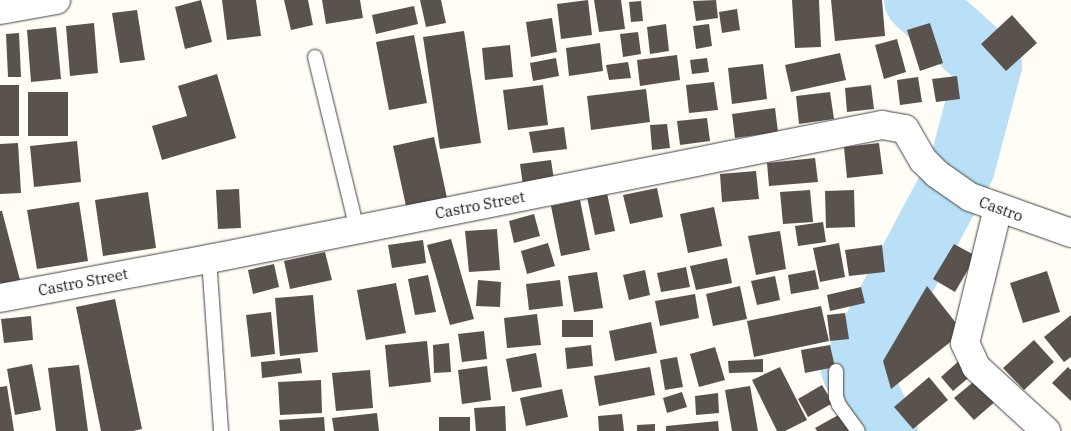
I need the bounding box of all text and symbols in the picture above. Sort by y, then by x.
street label: Castro Street [434,187,526,223]
street label: Castro [977,193,1025,225]
street label: Castro Street [37,264,129,300]

